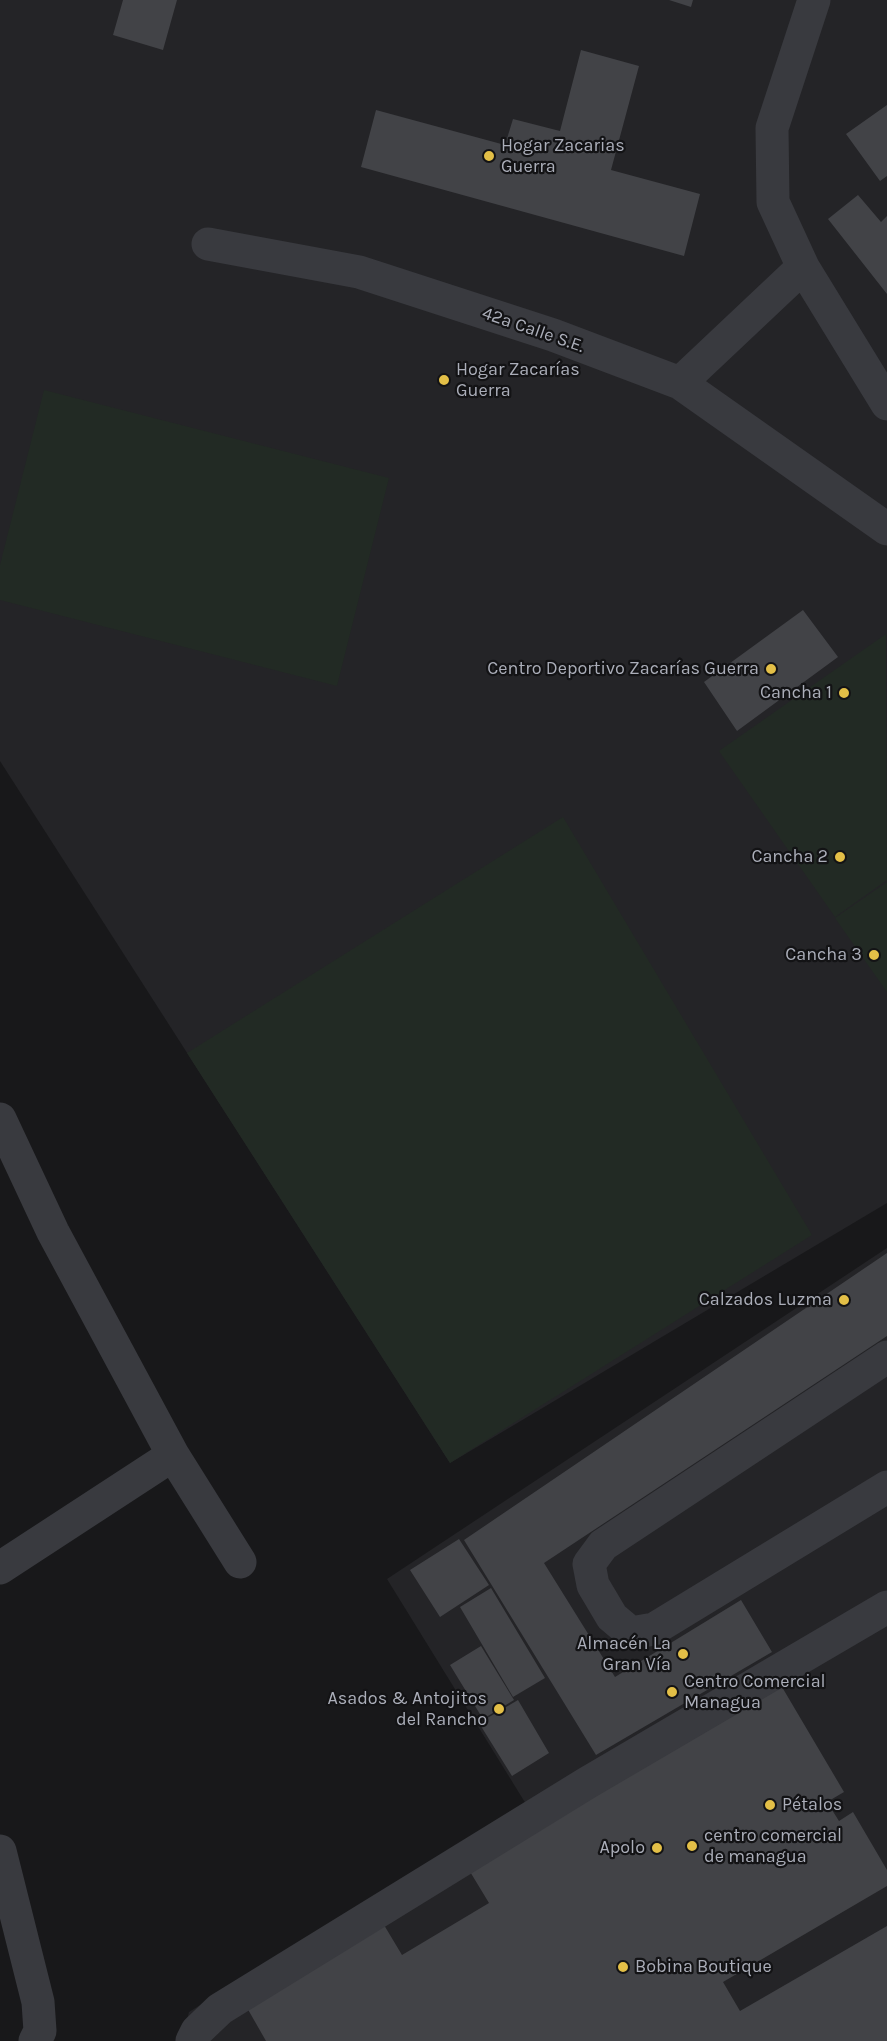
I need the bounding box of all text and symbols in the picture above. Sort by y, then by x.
place label: Hogar Zacarias Guerra [501,135,625,178]
marker: Hogar Zacarias Guerra [482,149,496,163]
street label: 42a Calle S.E. [479,302,587,358]
place label: Hogar Zacarías Guerra [456,359,580,401]
marker: Hogar Zacarías Guerra [437,373,451,387]
place label: Centro Deportivo Zacarías Guerra [487,658,759,680]
marker: Centro Deportivo Zacarías Guerra [764,662,778,676]
place label: Cancha 1 [760,682,832,704]
marker: Cancha 1 [837,686,851,700]
place label: Cancha 2 [751,846,828,868]
marker: Cancha 2 [833,850,847,864]
place label: Cancha 3 [785,944,862,966]
marker: Cancha 3 [867,948,881,962]
place label: Calzados Luzma [699,1289,832,1311]
marker: Calzados Luzma [837,1293,851,1307]
place label: Almacén La Gran Vía [577,1633,671,1676]
marker: Almacén La Gran Vía [676,1647,690,1661]
place label: Centro Comercial Managua [684,1671,826,1714]
marker: Centro Comercial Managua [665,1685,679,1699]
place label: Asados & Antojitos del Rancho [327,1688,487,1730]
marker: Asados & Antojitos del Rancho [492,1702,506,1716]
place label: Pétalos [782,1794,842,1816]
marker: Pétalos [763,1798,777,1812]
place label: centro comercial de managua [704,1825,842,1868]
place label: Apolo [599,1837,645,1859]
marker: centro comercial de managua [685,1839,699,1853]
marker: Apolo [650,1841,664,1855]
place label: Bobina Boutique [635,1956,772,1978]
marker: Bobina Boutique [616,1960,630,1974]

